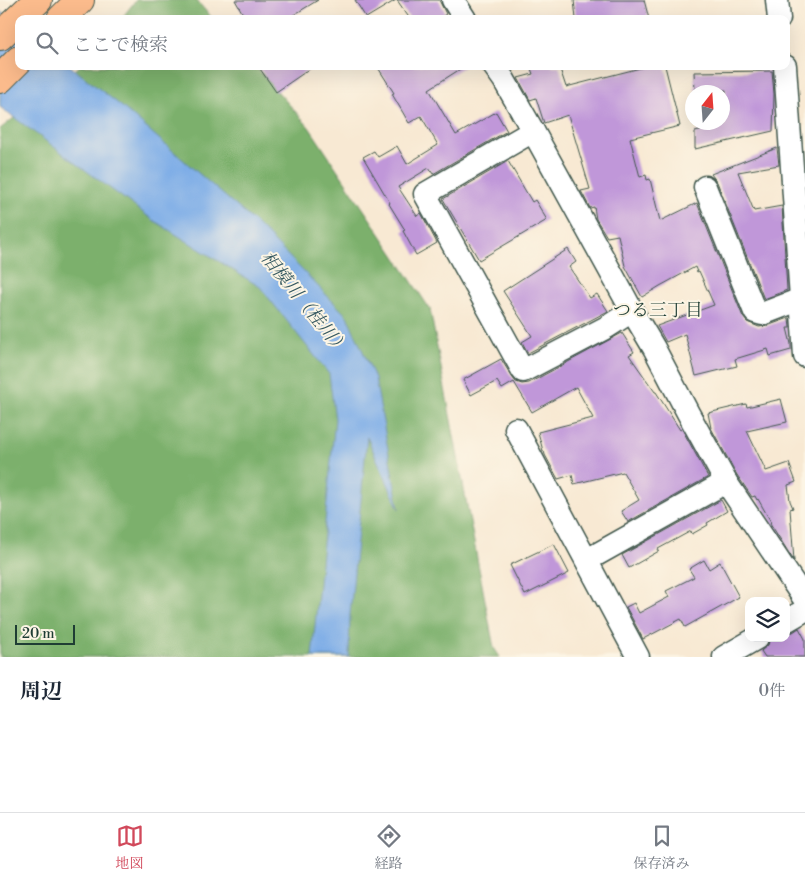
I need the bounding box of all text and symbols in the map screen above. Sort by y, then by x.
search box [15,15,790,70]
icon: search [33,29,61,57]
text: ここで検索 [73,33,168,57]
north arrow [685,85,730,130]
water label: 相模川（桂川） [255,247,353,359]
district label: つる三丁目 [613,299,703,322]
map controls [745,597,790,642]
button: layers [745,597,790,642]
scale bar [15,622,75,645]
text: 20 m [22,625,54,643]
text: 周辺 [20,679,62,705]
text: 0件 [758,681,785,701]
tab: 地図 [116,822,144,873]
tab: 経路 [375,822,403,873]
tab: 保存済み [634,822,690,873]

